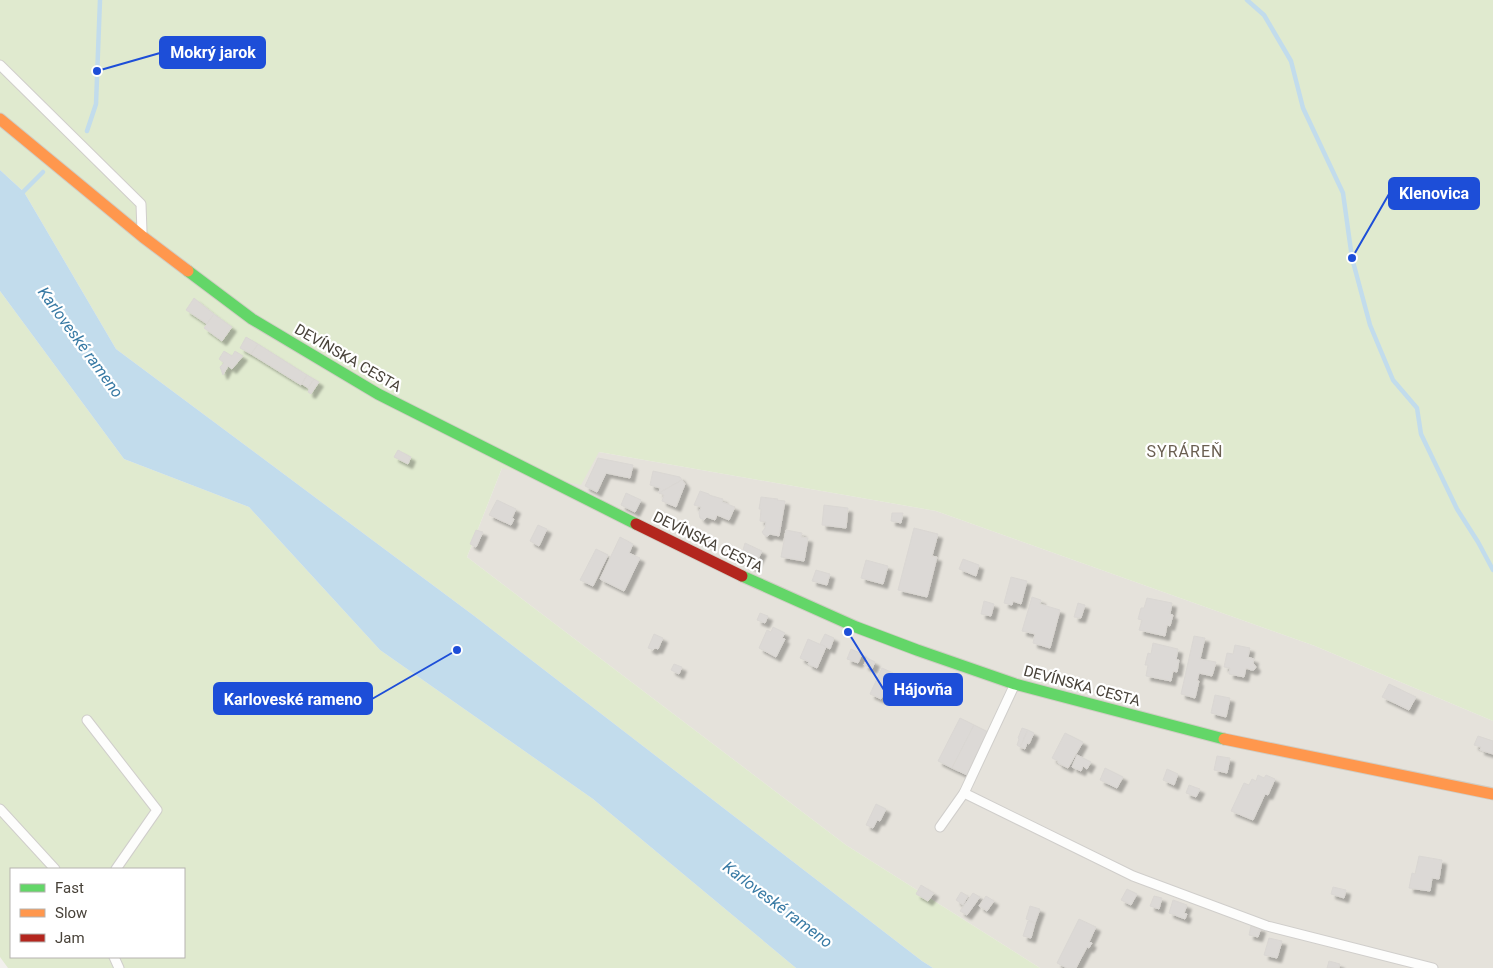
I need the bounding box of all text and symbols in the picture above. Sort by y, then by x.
callout: Mokrý jarok [160,37,265,68]
text: Mokrý jarok [170,43,256,62]
callout: Klenovica [1389,178,1479,209]
text: Klenovica [1399,184,1470,203]
water label: Karloveské rameno [34,283,127,401]
street label: DEVÍNSKA CESTA [292,320,405,396]
district label: SYRÁREŇ [1147,442,1223,461]
street label: DEVÍNSKA CESTA [650,508,766,576]
street label: DEVÍNSKA CESTA [1022,662,1142,710]
callout: Hájovňa [884,674,962,705]
text: Hájovňa [894,680,953,699]
callout: Karloveské rameno [214,683,372,714]
text: Karloveské rameno [224,690,362,709]
water label: Karloveské rameno [719,857,836,952]
legend [10,868,185,958]
text: Fast [55,879,84,897]
text: Slow [55,904,87,922]
text: Jam [55,929,85,947]

